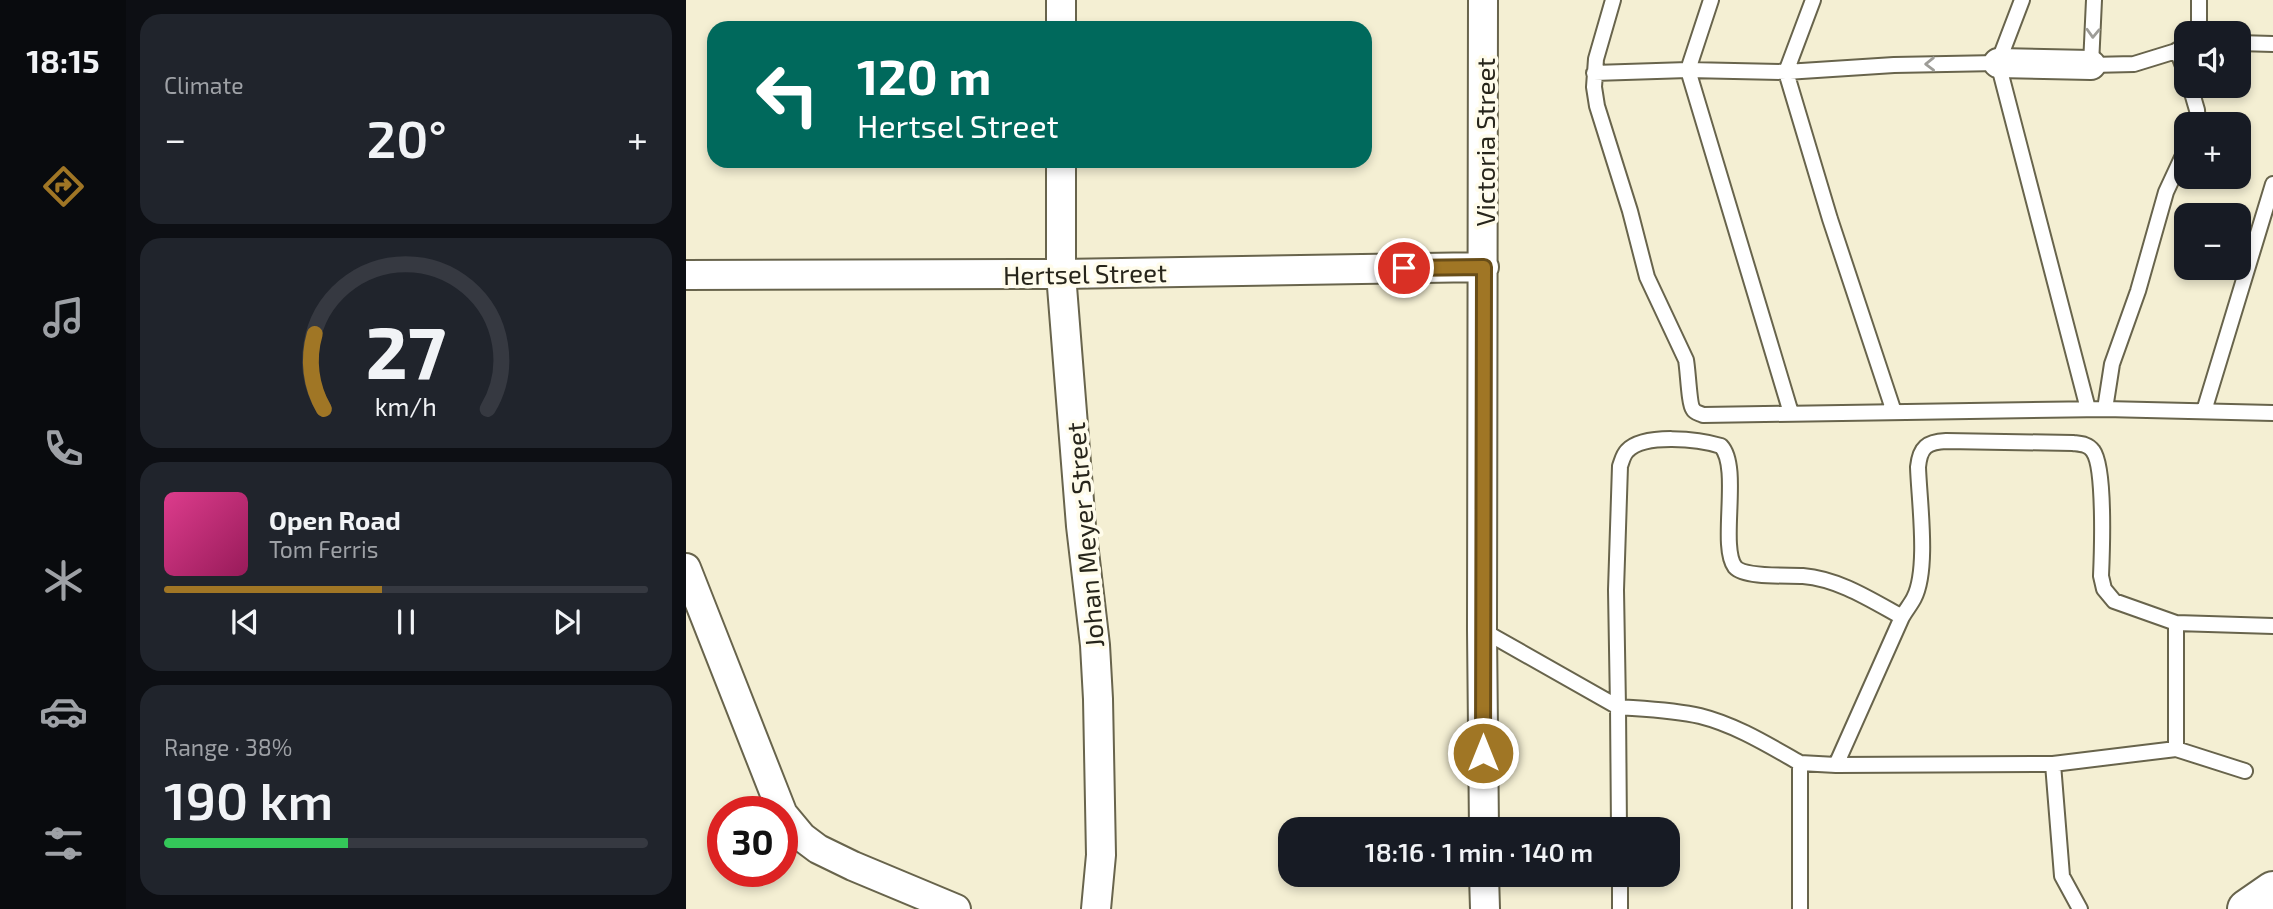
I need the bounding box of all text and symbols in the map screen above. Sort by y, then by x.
map controls [2174,21,2251,280]
button: sound [2174,21,2251,98]
one-way arrow [2085,27,2100,38]
text: 18:15 [26,41,100,79]
text: 120 m [857,46,991,105]
icon: left [742,49,833,140]
one-way arrow [1924,56,1934,72]
street label: Victoria Street [1469,57,1500,226]
text: Climate [164,71,244,99]
text: 20° [366,106,447,168]
text: Hertsel Street [857,106,1059,144]
button: + [2174,112,2251,189]
text: − [164,115,186,161]
text: + [627,115,648,161]
icon: directions [39,162,88,211]
button: − [2174,203,2251,280]
pin [1374,238,1434,298]
icon: arrive [1385,249,1423,287]
street label: Hertsel Street [1003,256,1167,290]
icon: music [39,293,88,342]
text: 27 [366,306,446,394]
text: km/h [375,390,437,420]
street label: Johan Meyer Street [1059,421,1109,649]
icon: phone [39,424,88,473]
text: Open Road [269,504,401,535]
text: Tom Ferris [269,535,378,563]
icon: climate [39,556,88,605]
icon: previous [226,603,264,641]
icon: pause [387,603,425,641]
icon: next [548,603,586,641]
icon: car [39,687,88,736]
position arrow [1446,716,1520,790]
text: Range · 38% [164,733,292,761]
text: 190 km [164,768,333,830]
speed limit sign: 30 [707,796,798,887]
icon: filters [39,819,88,868]
text: 18:16 · 1 min · 140 m [1365,836,1593,867]

